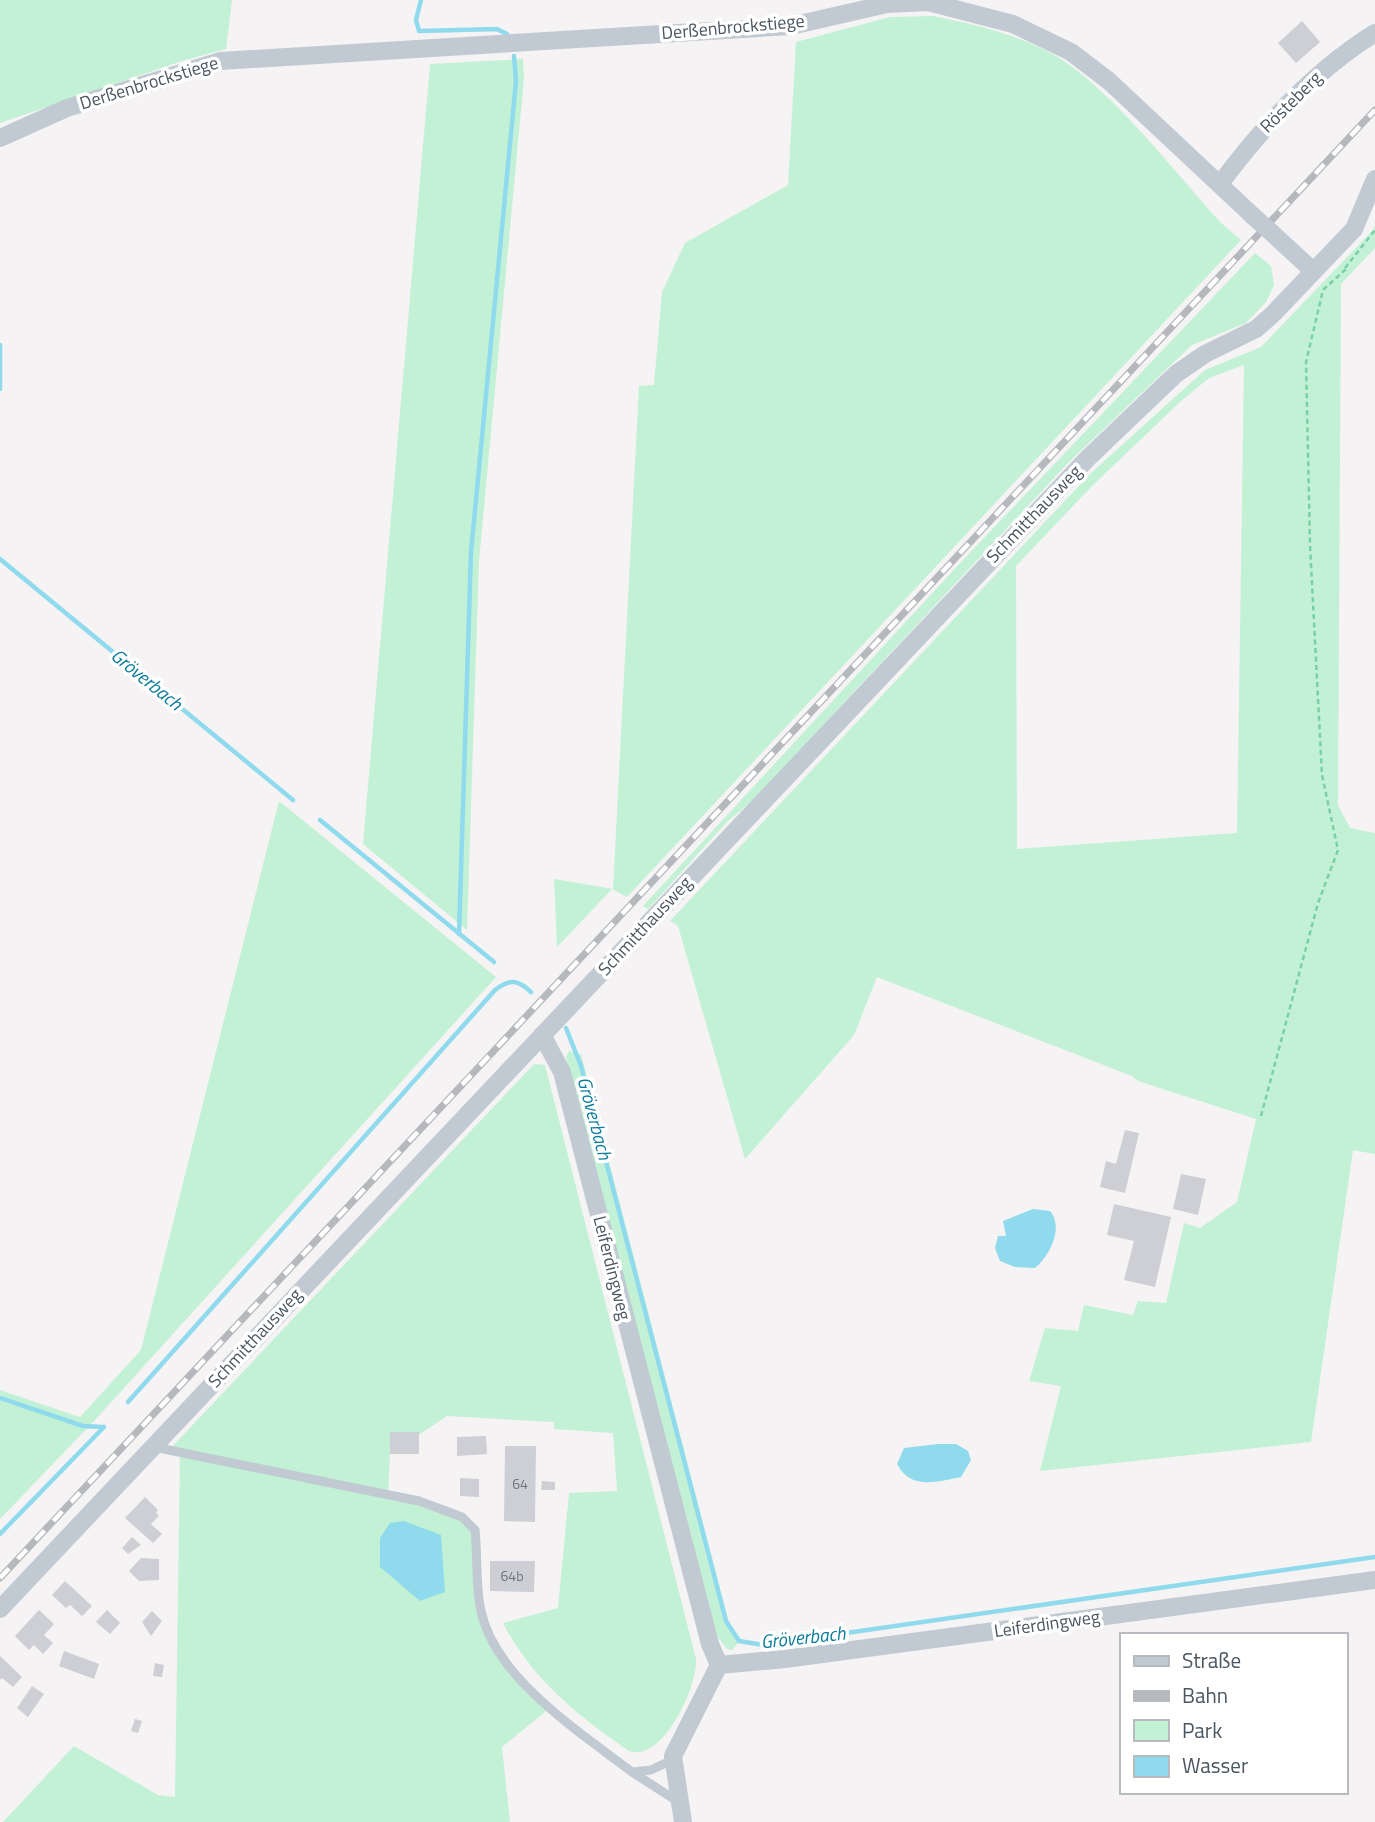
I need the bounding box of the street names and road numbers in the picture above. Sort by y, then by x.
street label: Derßenbrockstiege [660,7,806,46]
street label: Derßenbrockstiege [76,49,221,116]
street label: Rösteberg [1253,64,1328,139]
street label: Schmitthausweg [980,458,1088,569]
street label: Schmitthausweg [591,870,698,981]
street label: Leiferdingweg [586,1213,639,1323]
street label: Schmitthausweg [201,1282,308,1393]
street label: Leiferdingweg [992,1603,1102,1644]

